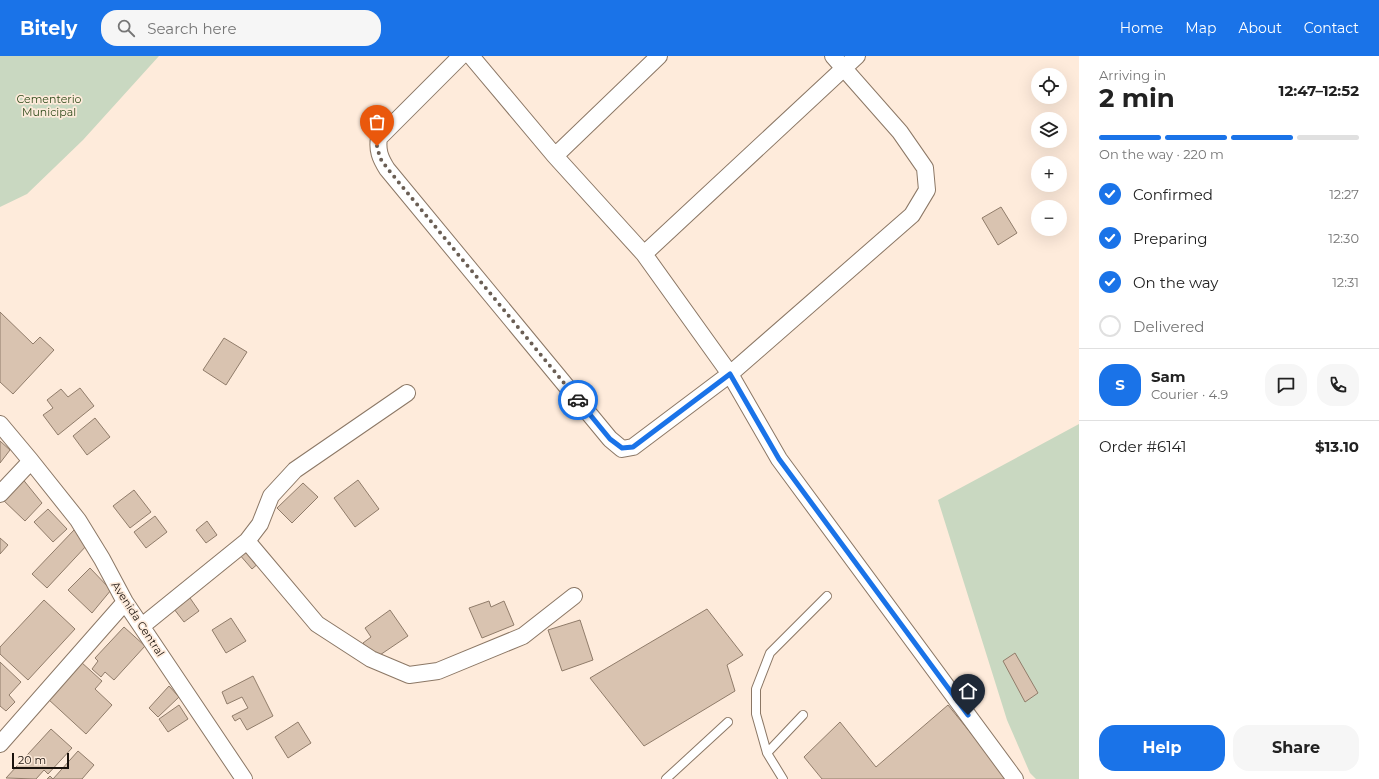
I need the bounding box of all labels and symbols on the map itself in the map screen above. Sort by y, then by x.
park label: Cementerio Municipal [16,92,82,119]
pin [360,105,394,146]
courier [558,380,598,420]
street label: Avenida Central [108,579,168,659]
pin [951,674,985,715]
scale bar [12,751,69,770]

